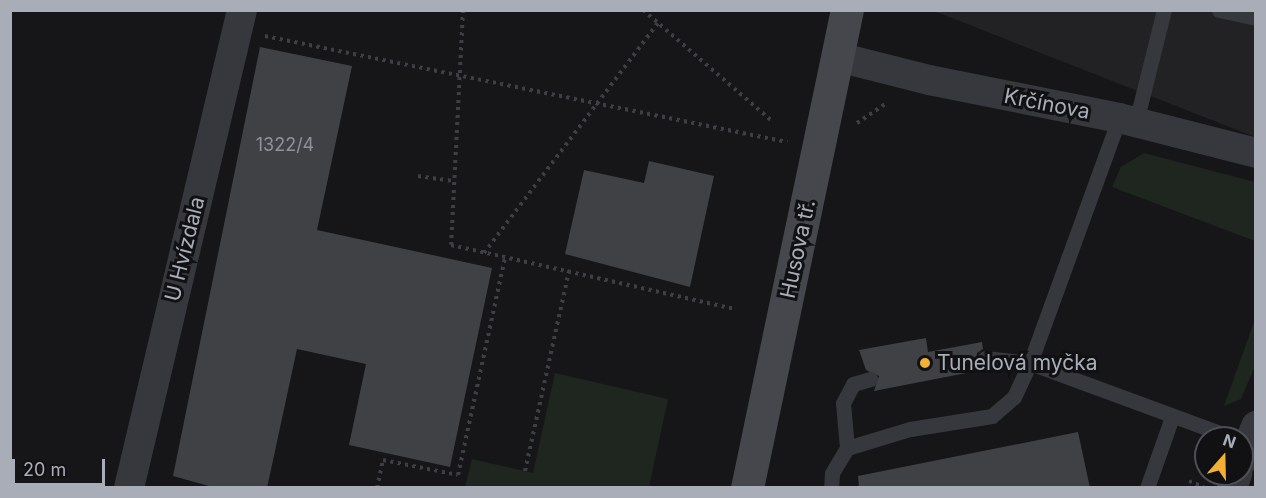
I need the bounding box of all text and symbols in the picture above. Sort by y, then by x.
street label: Krčínova [1002,83,1092,125]
house number: 1322/4 [256,134,314,156]
street label: U Hvízdala [160,194,210,304]
street label: Husova tř. [775,197,821,301]
place label: Tunelová myčka [937,350,1098,376]
marker: Tunelová myčka [918,356,932,370]
north arrow [1194,426,1254,486]
text: N [1220,429,1239,452]
scale bar [15,447,108,485]
text: 20 m [23,459,66,480]

